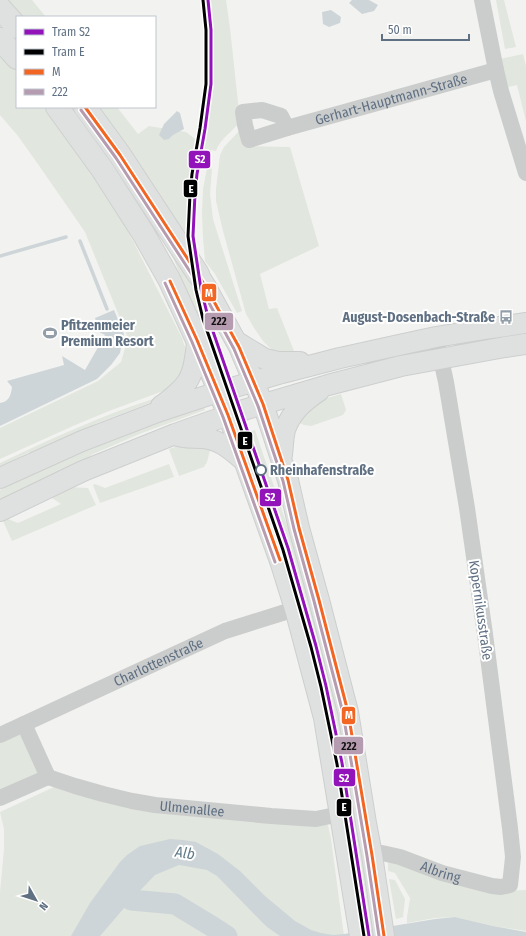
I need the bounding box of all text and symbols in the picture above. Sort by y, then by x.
legend [16,16,156,108]
scale bar [382,16,469,42]
text: 50 m [388,23,412,37]
text: Tram S2 [52,25,90,39]
text: Tram E [52,45,85,59]
text: M [52,65,61,79]
street label: Gerhart-Hauptmann-Straße [313,70,469,129]
text: 222 [52,85,68,99]
line badge: S2 [188,150,211,169]
text: S2 [195,153,205,166]
line badge: E [183,179,198,198]
text: E [188,183,194,196]
line badge: M [201,283,217,302]
text: M [205,287,213,300]
place label: August-Dosenbach-Straße [342,309,495,326]
bus stop icon: August-Dosenbach-Straße [498,309,514,325]
line badge: 222 [204,312,234,331]
text: 222 [210,315,227,328]
place label: Pfitzenmeier Premium Resort [61,317,155,350]
sports icon: Pfitzenmeier Premium Resort [42,325,58,341]
line badge: E [237,431,253,450]
text: E [242,435,248,448]
place label: Rheinhafenstraße [270,462,374,479]
marker: Rheinhafenstraße [255,464,267,476]
line badge: S2 [259,488,282,507]
text: S2 [265,491,275,504]
street label: Kopernikusstraße [465,559,496,661]
street label: Charlottenstraße [111,634,206,690]
line badge: M [341,706,356,725]
text: M [345,709,353,722]
line badge: 222 [333,736,364,755]
text: 222 [340,740,357,753]
line badge: S2 [333,768,356,787]
text: S2 [339,772,349,785]
street label: Ulmenallee [159,797,225,821]
line badge: E [336,798,352,817]
text: E [341,801,347,814]
water label: Alb [173,843,196,863]
street label: Albring [418,858,463,887]
north arrow [16,880,56,920]
text: N [36,899,51,913]

